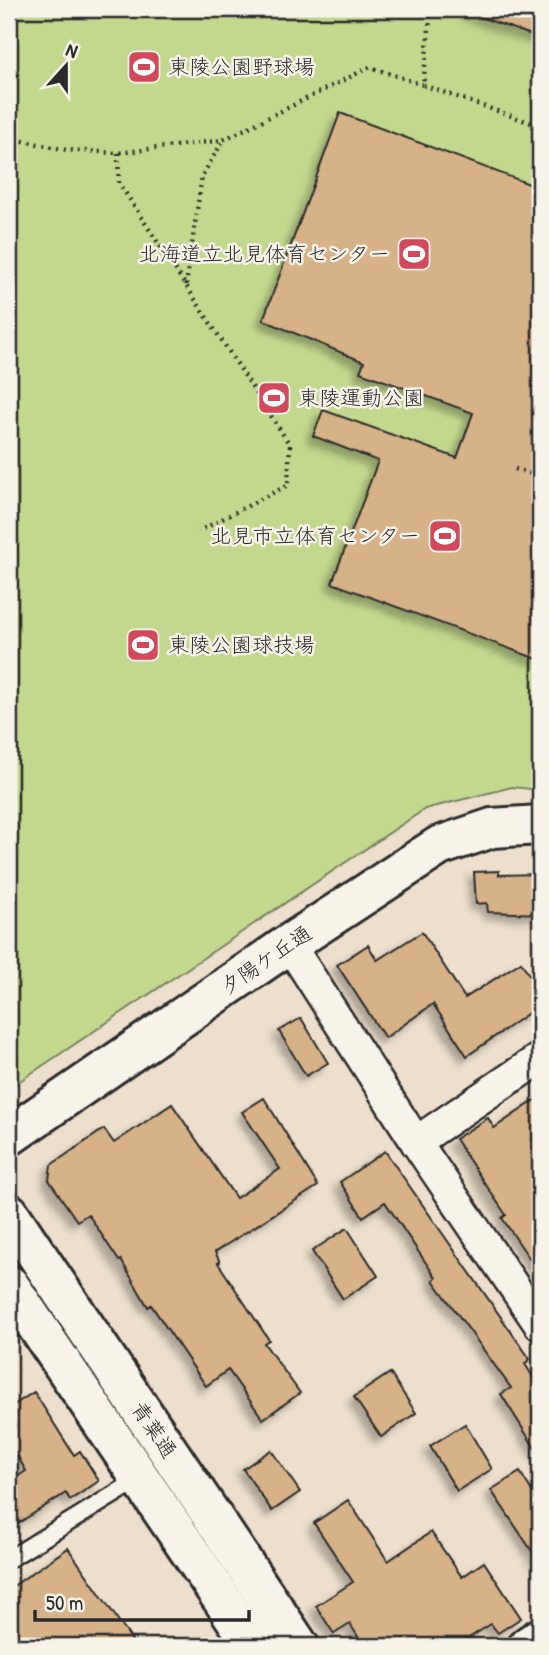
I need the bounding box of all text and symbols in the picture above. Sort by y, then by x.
north arrow [32,32,102,102]
text: N [63,36,81,64]
sports icon: 東陵公園野球場 [125,48,163,86]
place label: 東陵公園野球場 [168,52,315,81]
sports icon: 北海道立北見体育センター [395,235,433,273]
place label: 北海道立北見体育センター [139,239,390,268]
sports icon: 東陵運動公園 [255,379,293,417]
place label: 東陵運動公園 [298,383,424,412]
sports icon: 北見市立体育センター [426,517,464,555]
place label: 北見市立体育センター [211,521,420,550]
sports icon: 東陵公園球技場 [124,626,162,664]
place label: 東陵公園球技場 [168,630,315,659]
street label: 夕陽ケ丘通 [214,918,317,1001]
street label: 青葉通 [125,1395,184,1464]
scale bar [35,1578,248,1622]
text: 50 m [46,1588,83,1617]

